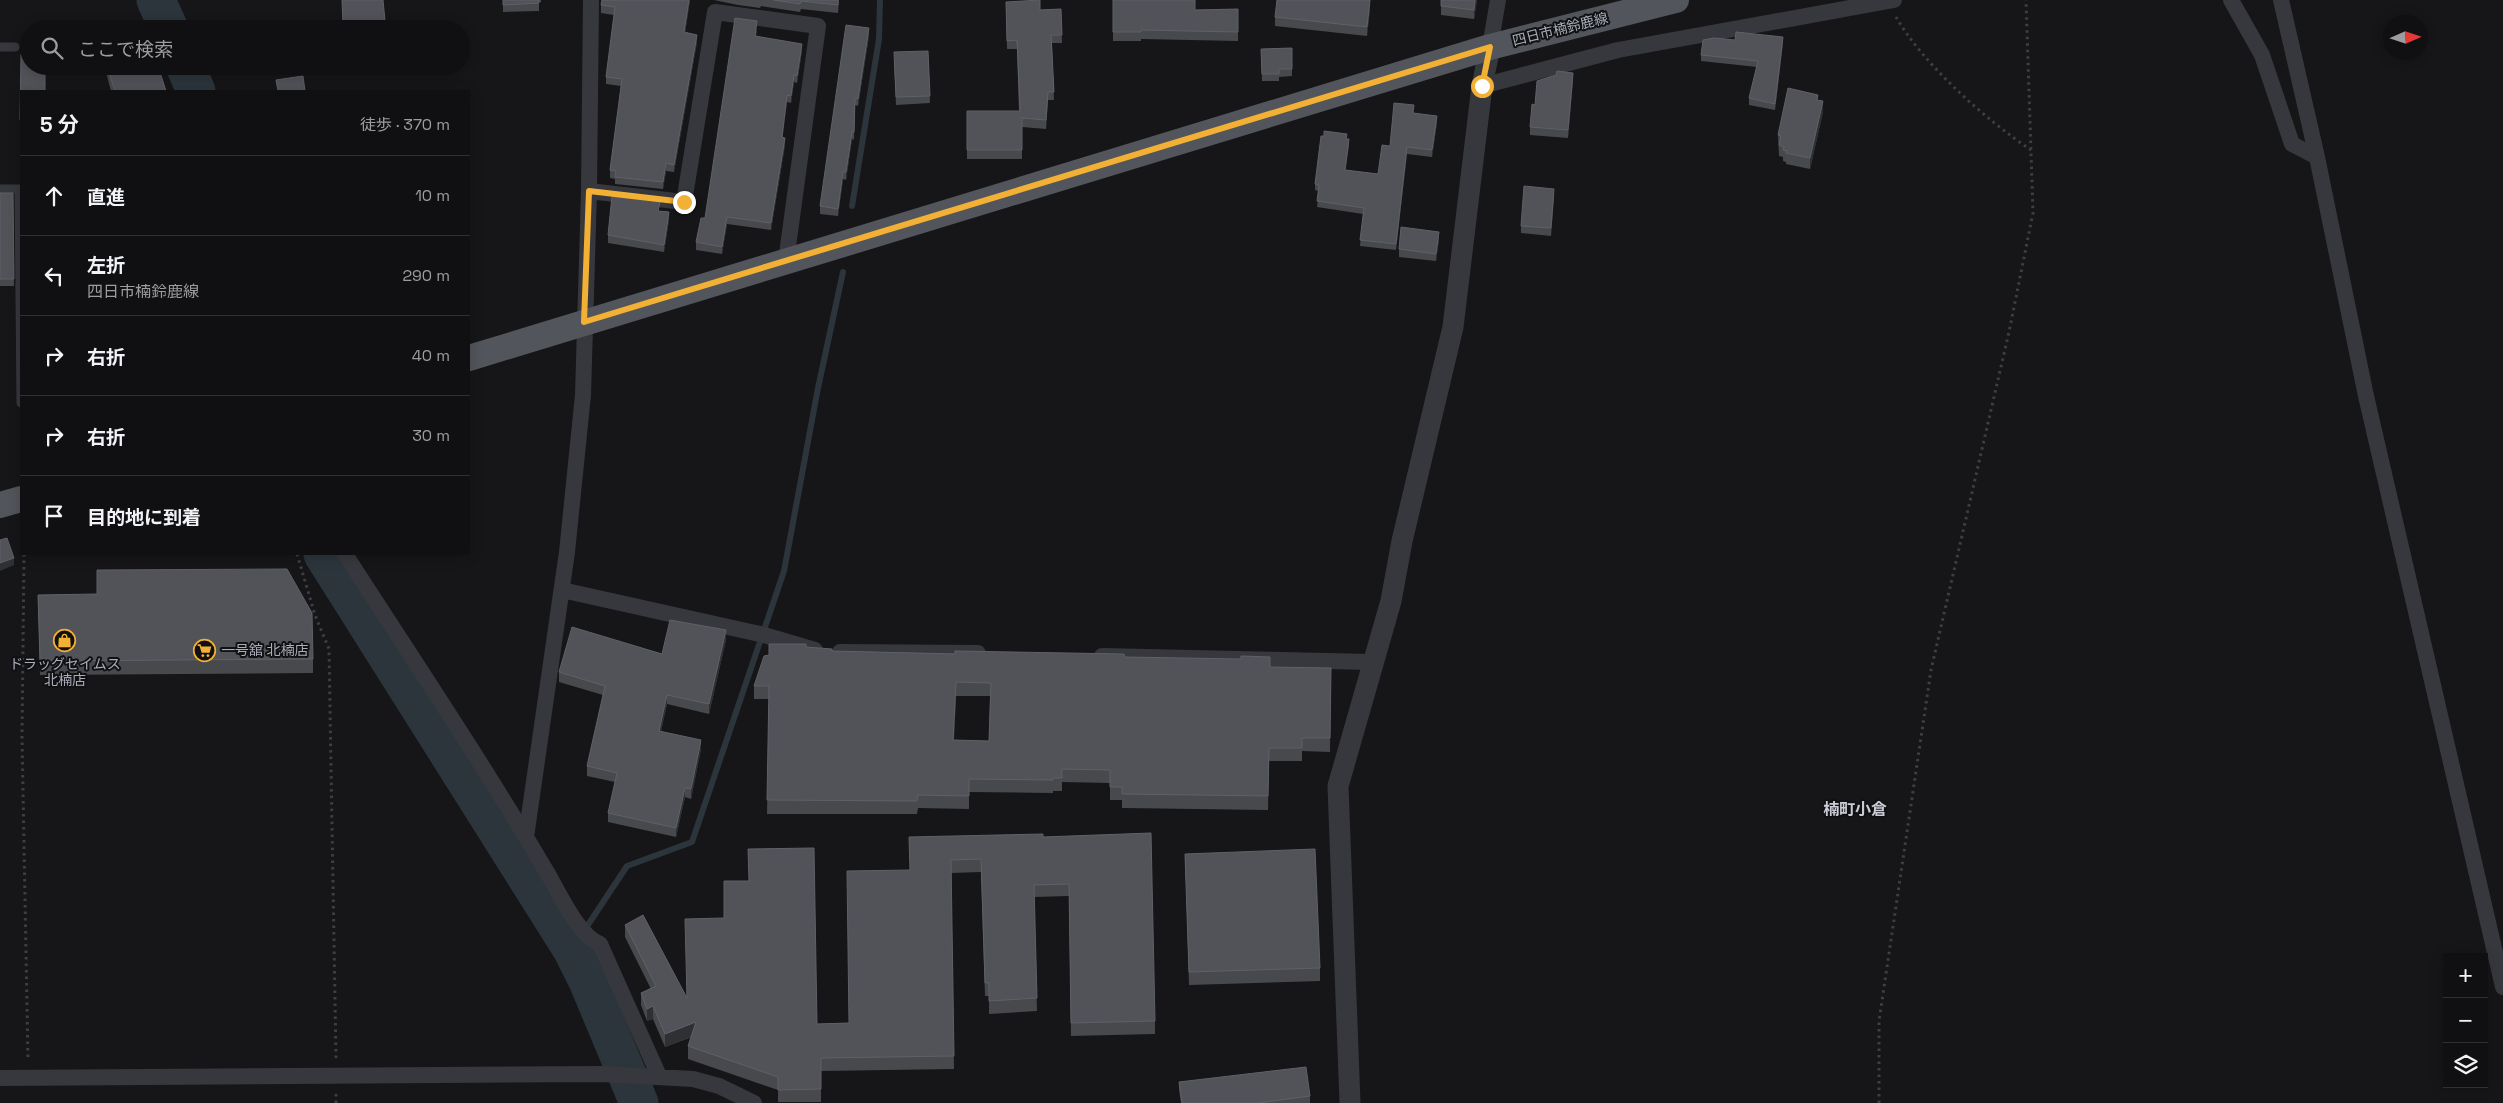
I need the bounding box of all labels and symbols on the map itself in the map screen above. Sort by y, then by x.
street label: 四日市楠鈴鹿線 [1510,8,1610,50]
north arrow [2383,15,2428,60]
route start [1471,75,1494,98]
route end [673,191,696,214]
shop icon: ドラッグセイムス 北楠店 [53,629,77,653]
supermarket icon: 一号舘 北楠店 [193,638,217,662]
place label: 一号舘 北楠店 [221,641,309,659]
place label: ドラッグセイムス 北楠店 [9,655,121,689]
district label: 楠町小倉 [1823,799,1887,820]

